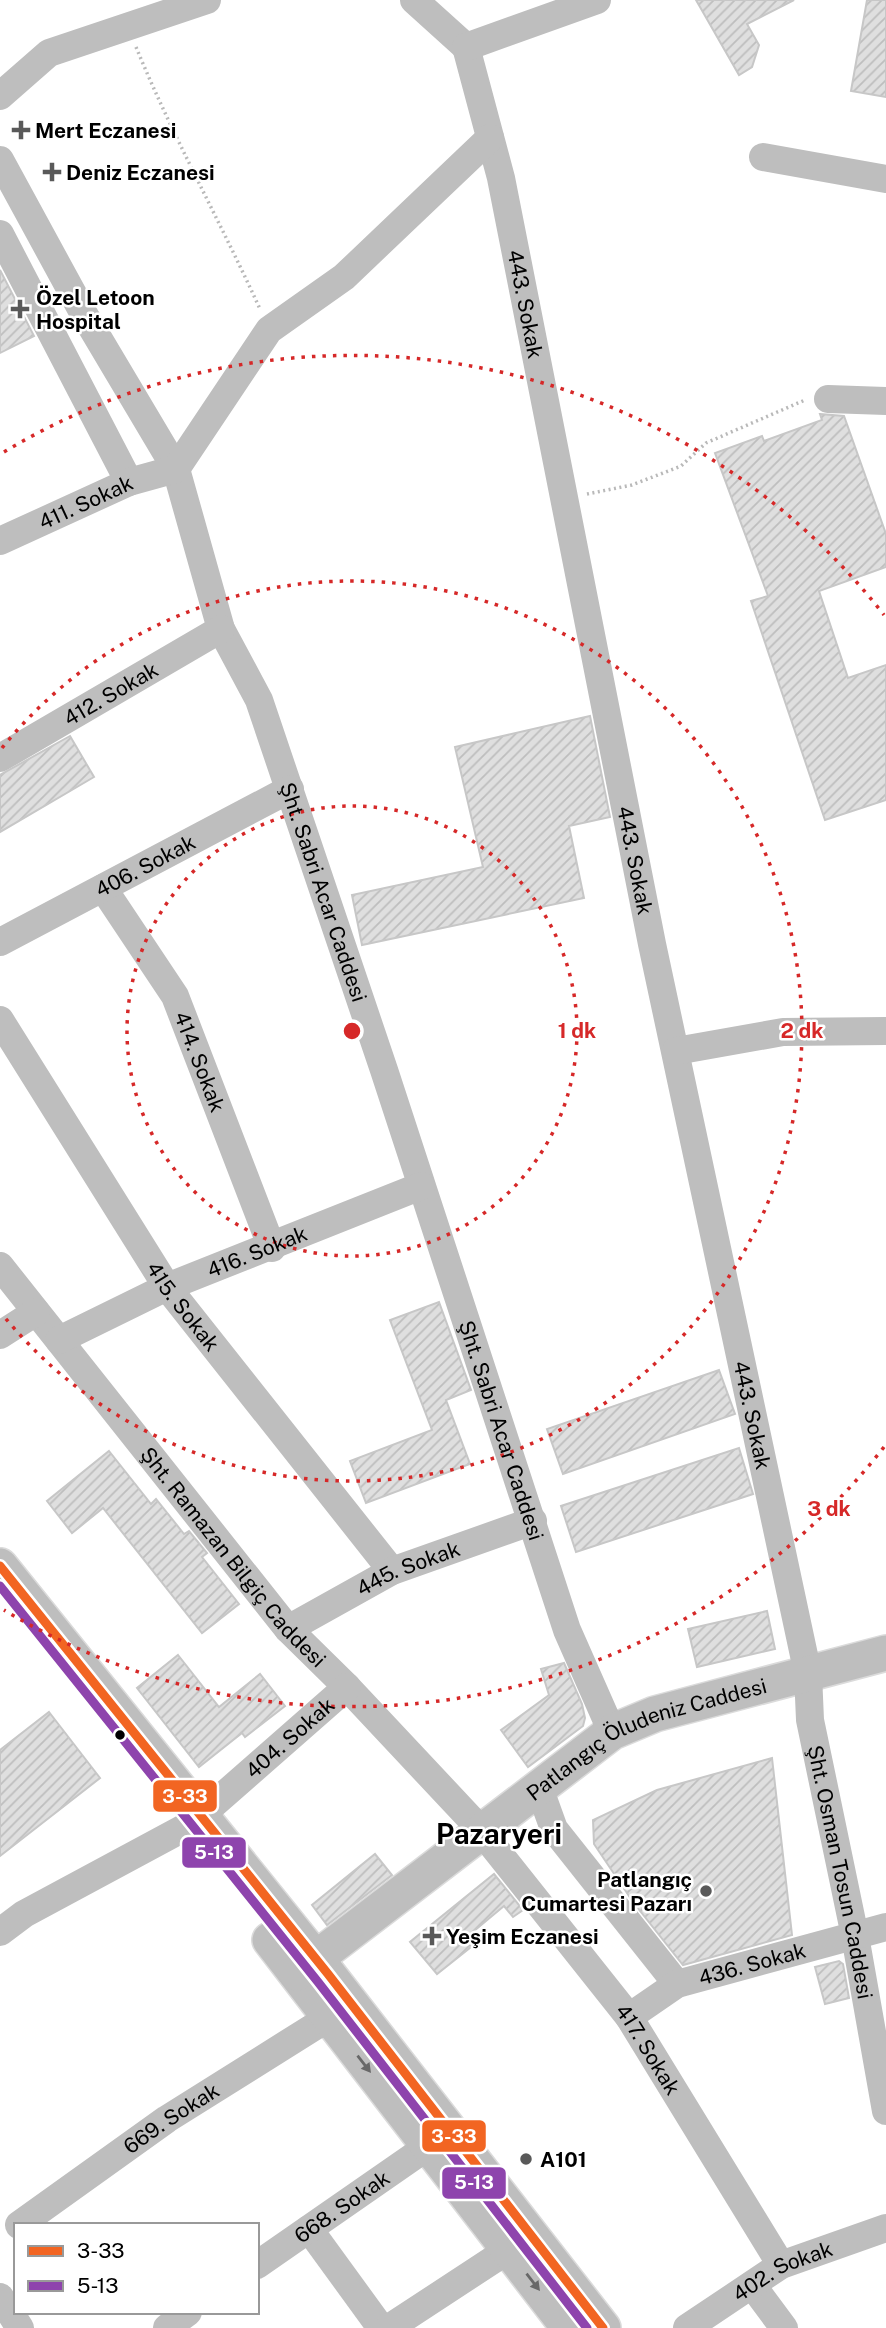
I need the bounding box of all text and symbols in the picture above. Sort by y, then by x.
place label: Mert Eczanesi [35,118,176,143]
marker: Mert Eczanesi [13,122,29,138]
place label: Deniz Eczanesi [66,160,215,185]
marker: Deniz Eczanesi [44,164,60,180]
street label: 443. Sokak [503,247,549,361]
place label: Özel Letoon Hospital [36,285,155,334]
marker: Özel Letoon Hospital [10,299,30,319]
street label: 411. Sokak [34,469,137,534]
street label: 412. Sokak [59,656,162,731]
street label: Şht. Sabri Acar Caddesi [275,779,372,1005]
street label: 443. Sokak [613,804,658,917]
street label: 406. Sokak [91,829,200,902]
street label: 414. Sokak [170,1008,231,1115]
text: 1 dk [558,1018,596,1043]
text: 2 dk [781,1018,823,1043]
centre of rings [340,1019,364,1043]
street label: 416. Sokak [203,1220,311,1282]
street label: 415. Sokak [142,1257,225,1356]
street label: Şht. Sabri Acar Caddesi [454,1317,549,1543]
street label: 443. Sokak [729,1359,776,1472]
street label: Şht. Ramazan Bilgiç Caddesi [136,1442,331,1672]
text: 3 dk [807,1496,851,1521]
street label: 445. Sokak [352,1535,463,1601]
street label: Patlangıç Öludeniz Caddesi [521,1673,769,1806]
street label: 404. Sokak [240,1692,339,1783]
unlabelled marker [113,1728,127,1742]
street label: Şht. Osman Tosun Caddesi [803,1743,878,2001]
line badge: 3-33 [152,1779,218,1813]
text: 3-33 [162,1785,208,1807]
district label: Pazaryeri [436,1817,562,1850]
line badge: 5-13 [181,1836,247,1869]
text: 5-13 [194,1841,234,1863]
place label: Patlangıç Cumartesi Pazarı [521,1867,692,1916]
marker: Patlangıç Cumartesi Pazarı [698,1883,714,1899]
place label: Yeşim Eczanesi [446,1924,599,1949]
marker: Yeşim Eczanesi [424,1928,440,1944]
street label: 436. Sokak [696,1937,809,1990]
street label: 417. Sokak [611,1998,686,2099]
one-way arrow [356,2055,370,2073]
street label: 669. Sokak [118,2077,224,2159]
line badge: 3-33 [421,2119,487,2153]
text: 3-33 [431,2125,477,2147]
place label: A101 [540,2147,587,2172]
marker: A101 [518,2151,534,2167]
street label: 668. Sokak [289,2164,394,2248]
line badge: 5-13 [441,2166,507,2200]
text: 5-13 [454,2171,494,2193]
legend [14,2223,259,2314]
street label: 402. Sokak [728,2235,836,2306]
text: 3-33 [77,2238,124,2263]
text: 5-13 [77,2273,119,2298]
one-way arrow [526,2273,541,2291]

